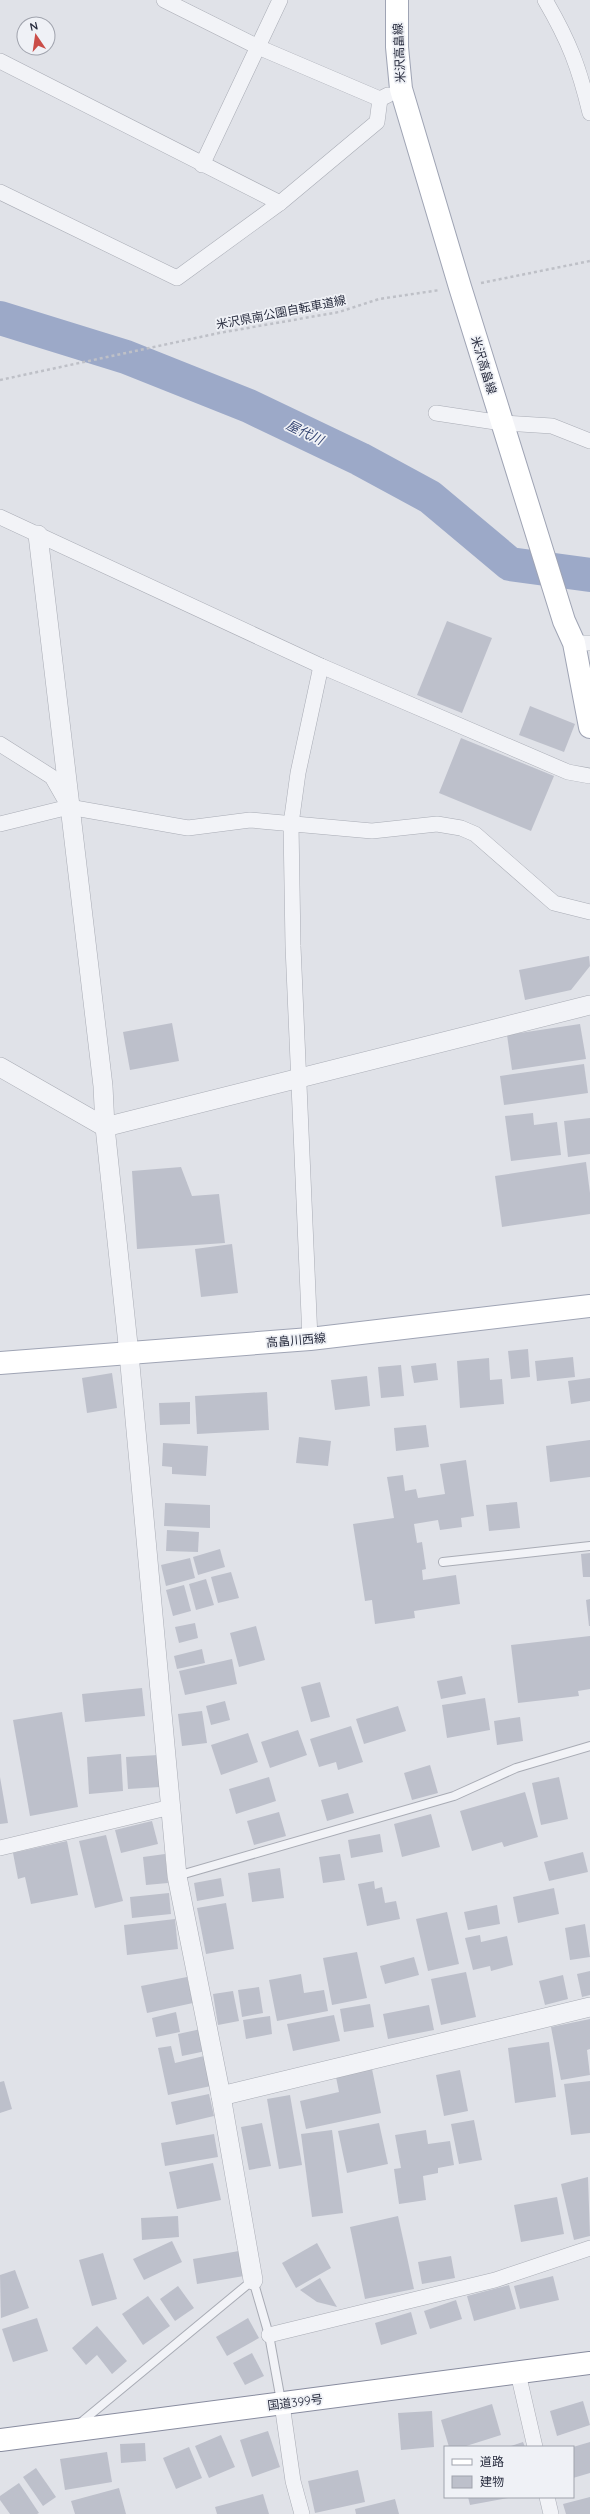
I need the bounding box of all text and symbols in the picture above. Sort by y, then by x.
north arrow [16,16,56,56]
text: N [28,19,39,34]
street label: 米沢高畠線 [390,23,408,83]
street label: 米沢県南公園自転車道線 [215,292,347,332]
street label: 米沢高畠線 [468,334,500,396]
water label: 屋代川 [284,416,328,449]
street label: 高畠川西線 [265,1330,327,1350]
street label: 国道399号 [266,2391,324,2413]
legend [444,2446,574,2498]
text: 道路 [480,2454,504,2469]
text: 建物 [480,2474,504,2489]

